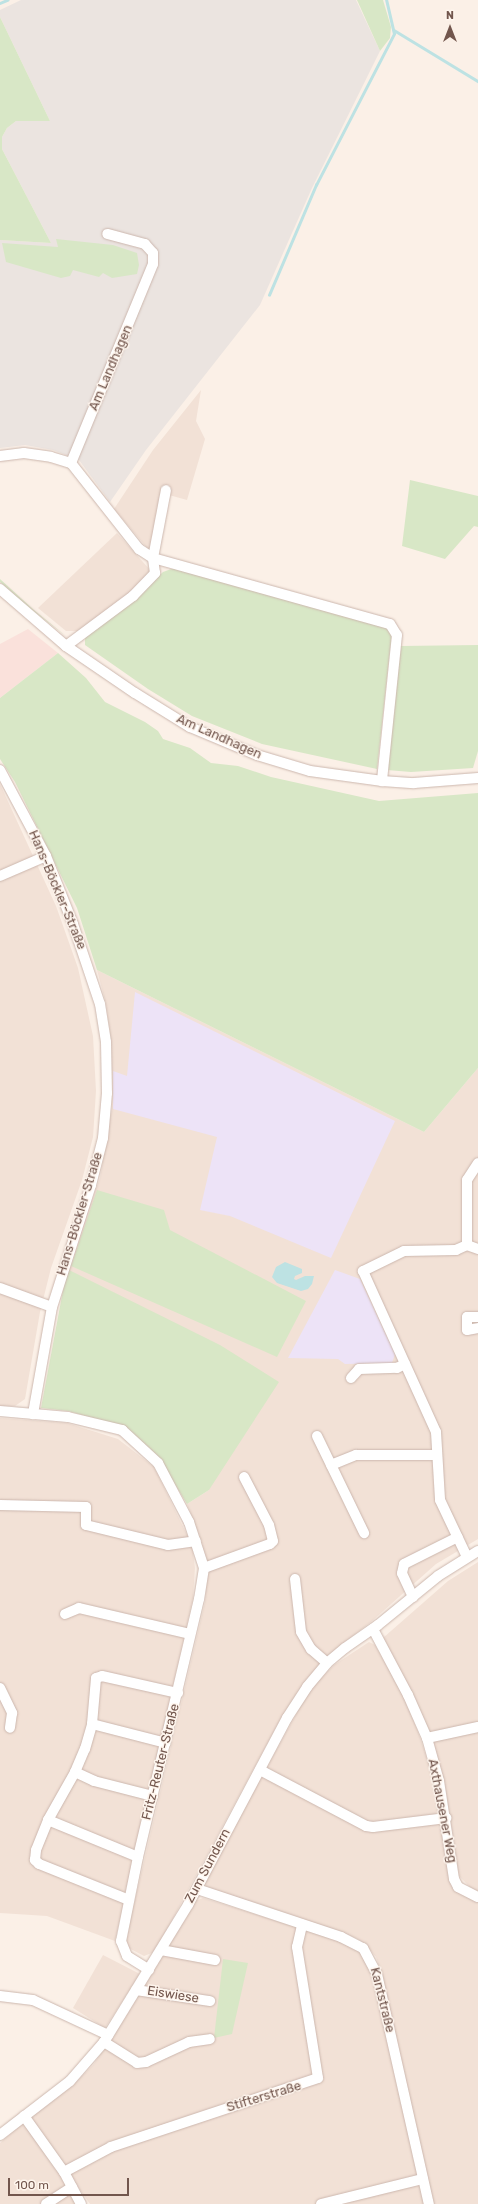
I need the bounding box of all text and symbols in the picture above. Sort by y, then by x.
north arrow [430,8,470,48]
text: N [446,9,454,22]
street label: Am Landhagen [86,323,136,413]
street label: Am Landhagen [174,711,264,763]
street label: Hans-Böckler-Straße [25,828,89,952]
street label: Hans-Böckler-Straße [54,1150,106,1278]
street label: Fritz-Reuter-Straße [139,1702,183,1822]
street label: Axthausener Weg [424,1757,460,1865]
street label: Zum Sundern [182,1826,234,1906]
street label: Kantstraße [366,1966,398,2034]
street label: Eiswiese [146,1983,200,2007]
street label: Stifterstraße [225,2078,303,2116]
scale bar [10,2170,131,2196]
text: 100 m [15,2178,49,2192]

